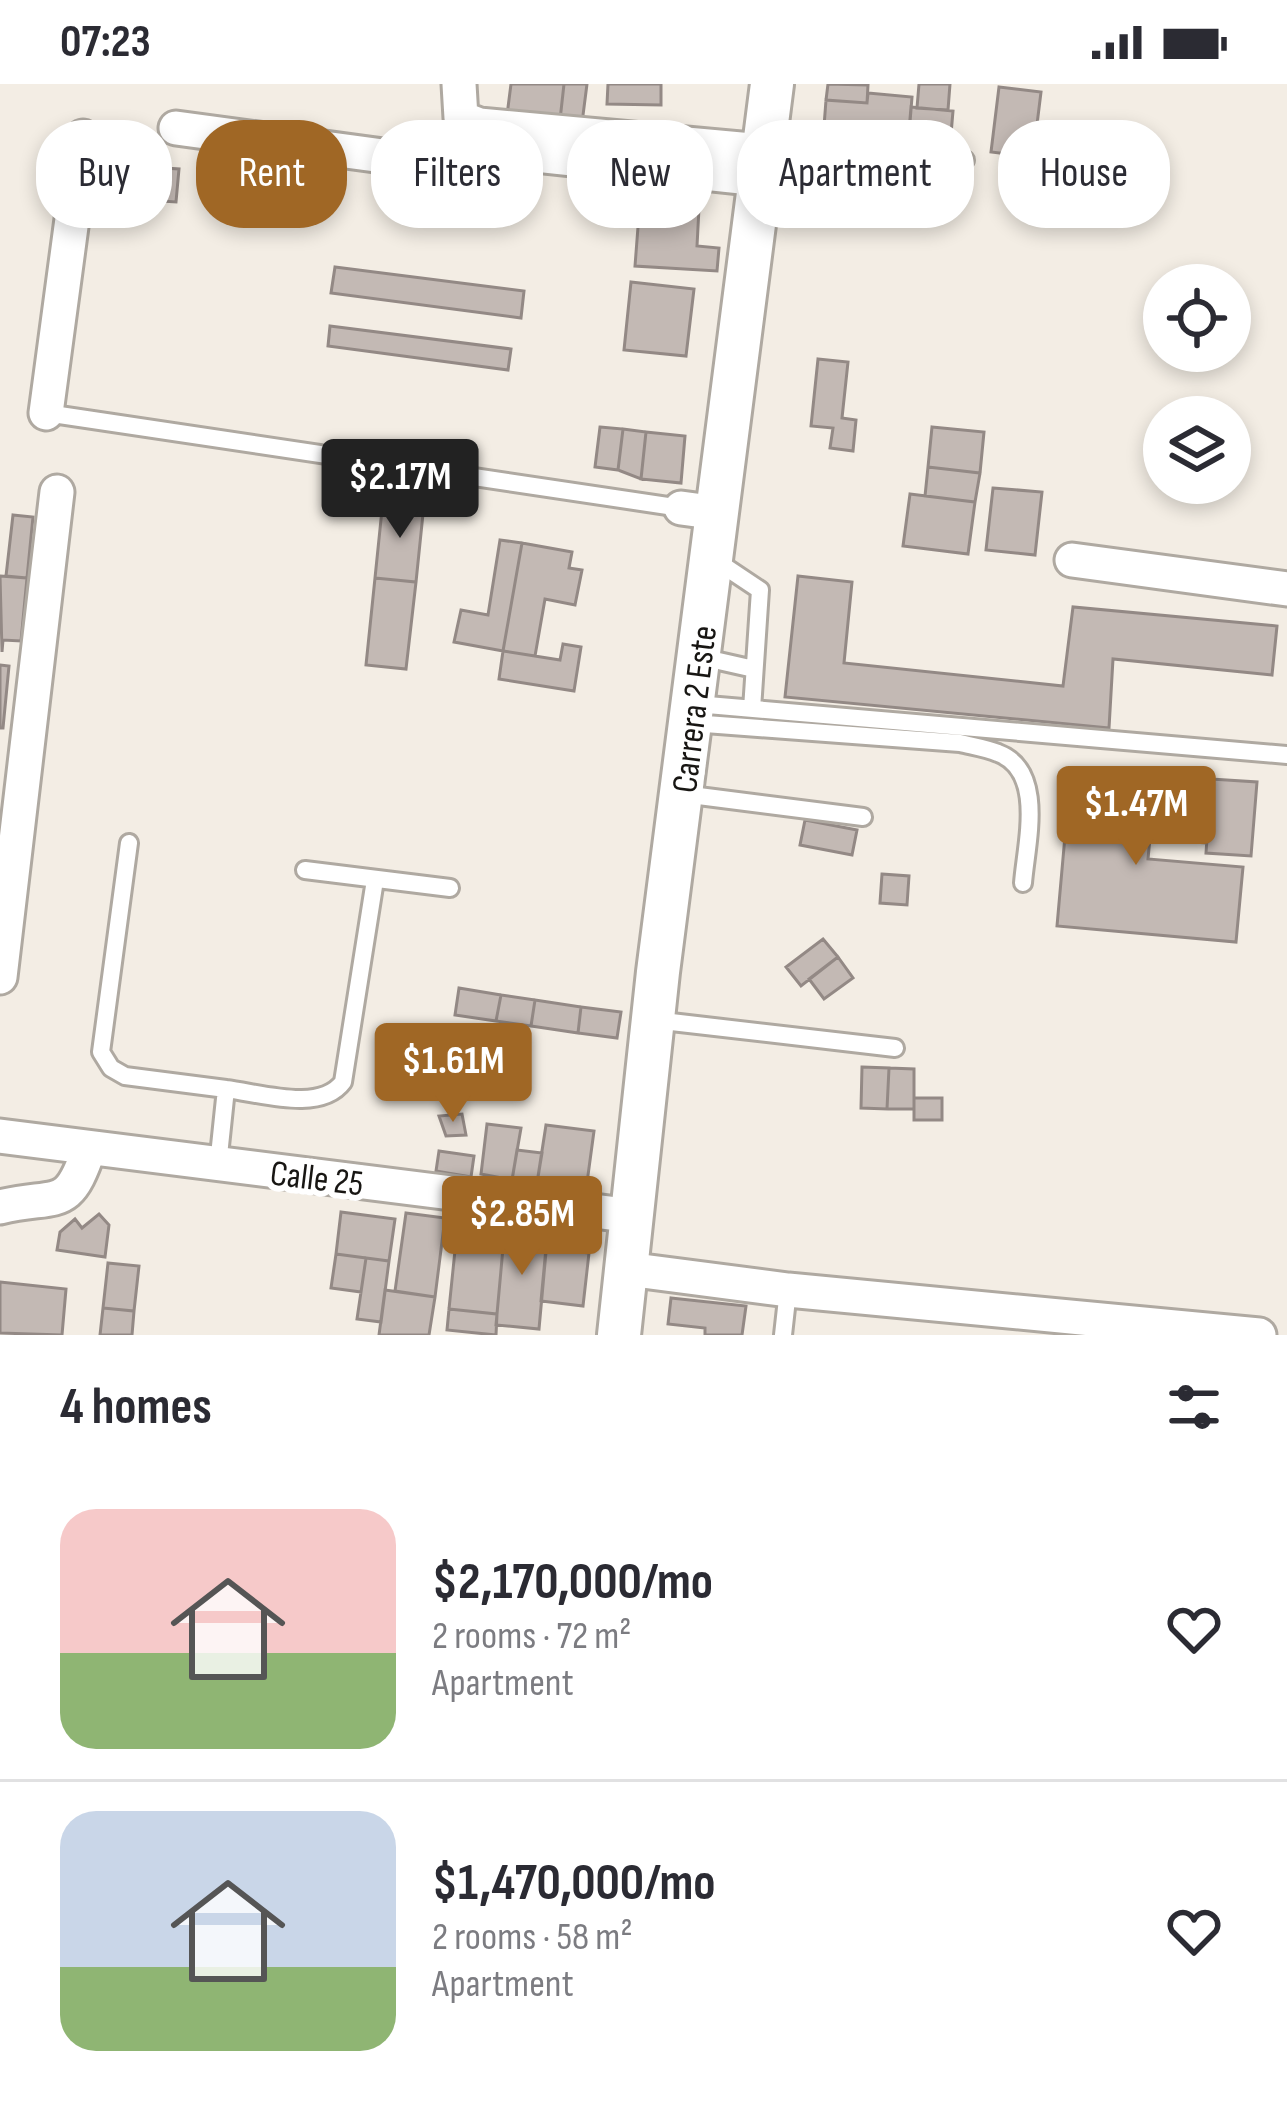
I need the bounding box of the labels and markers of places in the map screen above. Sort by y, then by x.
pin: $2.17M [302,439,498,541]
pin: $1.47M [1038,766,1234,868]
pin: $1.61M [355,1023,551,1125]
pin: $2.85M [424,1176,620,1278]

